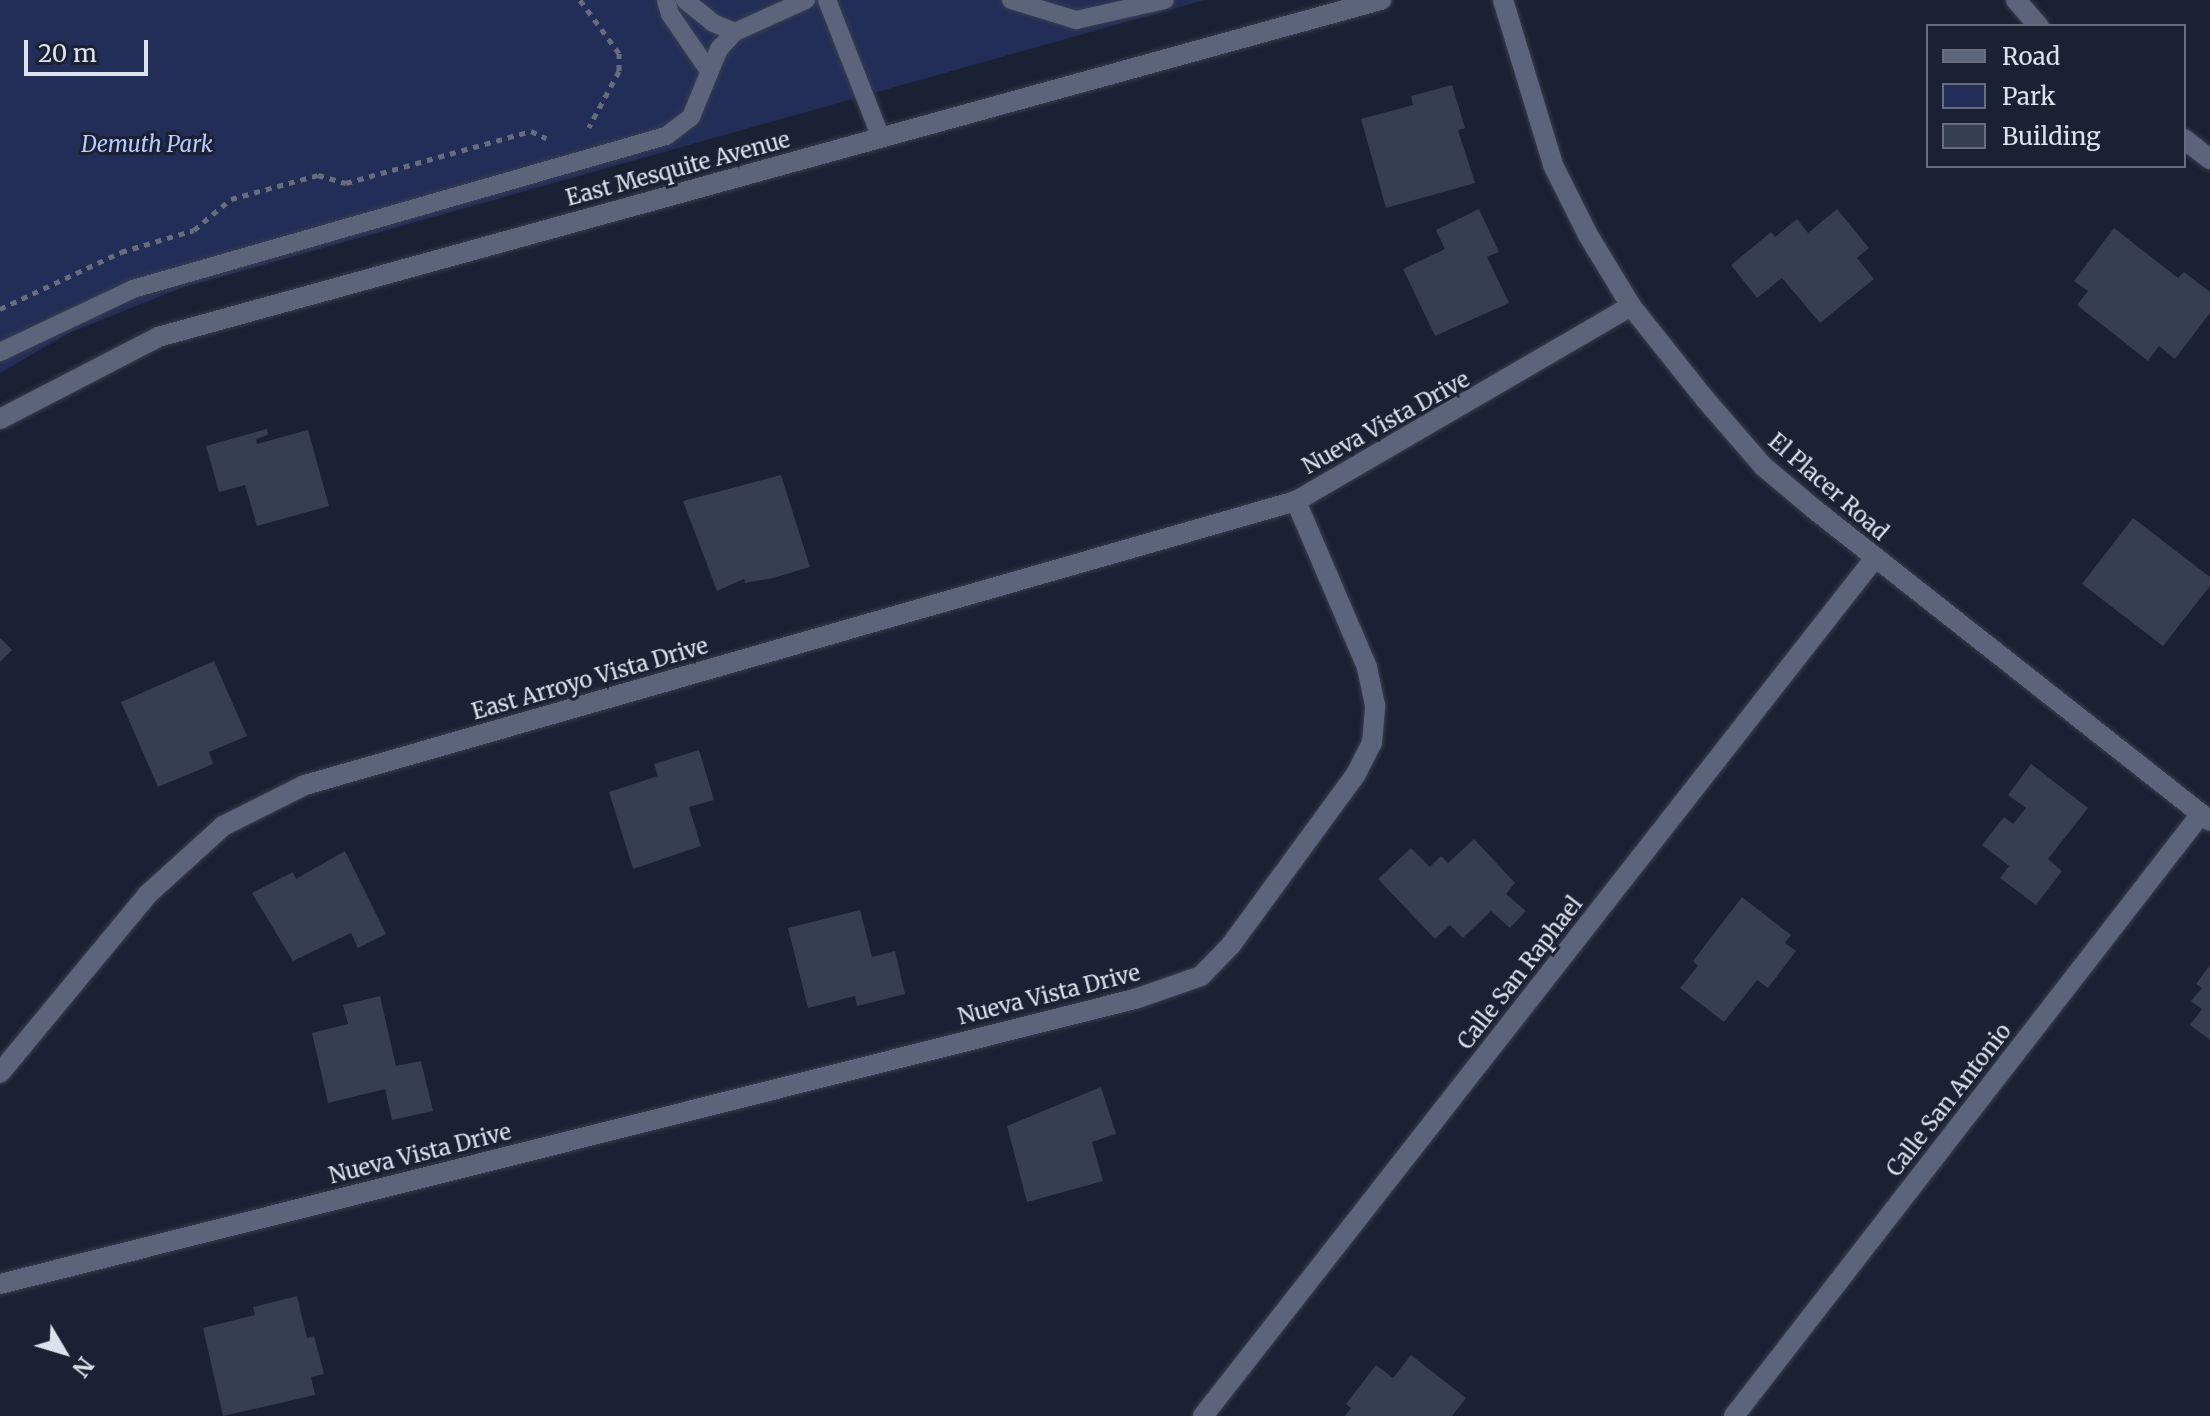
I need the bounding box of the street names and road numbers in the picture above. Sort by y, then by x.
street label: East Mesquite Avenue [563,126,793,212]
street label: Nueva Vista Drive [1298,366,1474,480]
street label: El Placer Road [1763,428,1893,546]
street label: East Arroyo Vista Drive [469,633,711,725]
street label: Calle San Raphael [1452,891,1588,1055]
street label: Nueva Vista Drive [955,960,1143,1030]
street label: Calle San Antonio [1881,1018,2017,1182]
street label: Nueva Vista Drive [326,1119,514,1189]

